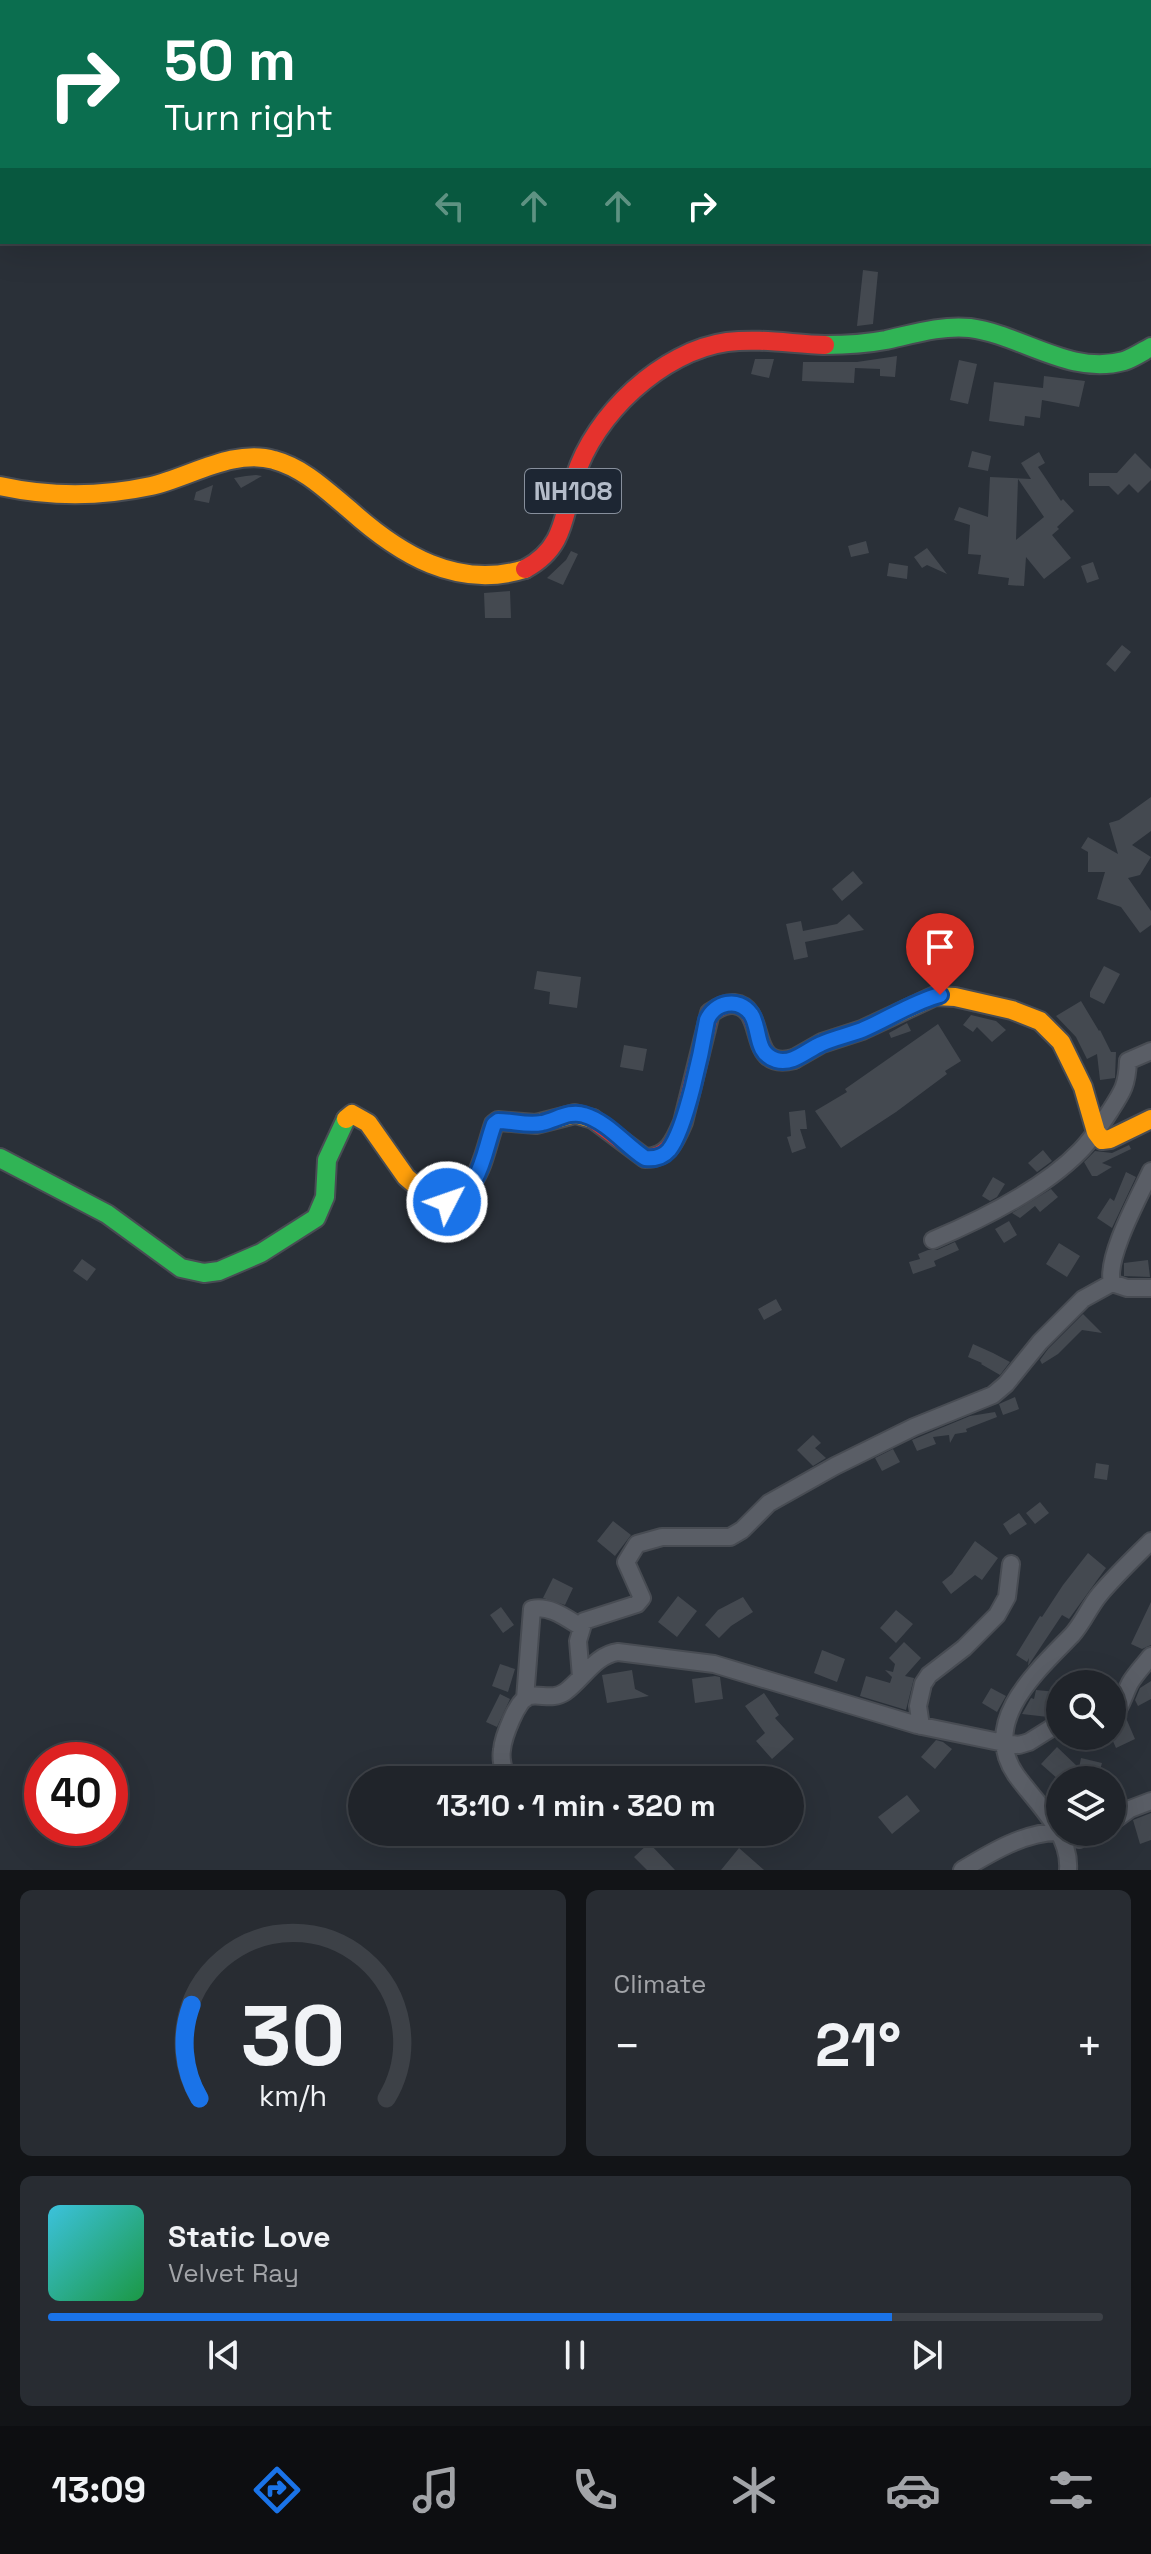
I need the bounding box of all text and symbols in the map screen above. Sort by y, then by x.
text: 50 m [164,25,296,96]
icon: right [32,32,136,136]
text: Turn right [164,95,333,141]
icon: left [428,184,472,228]
icon: ahead [512,184,556,228]
icon: ahead [596,184,640,228]
icon: right [680,184,724,228]
road number: NH108 [525,469,621,513]
pin [906,913,974,995]
icon: arrive [918,925,962,969]
position arrow [405,1160,489,1244]
map controls [1046,1670,1126,1846]
button: search [1046,1670,1126,1750]
speed limit sign: 40 [24,1742,128,1846]
button: layers [1046,1766,1126,1846]
text: 13:10 · 1 min · 320 m [436,1786,716,1825]
text: Climate [614,1967,706,2001]
text: 30 [241,1983,345,2089]
text: 21° [815,2007,901,2084]
text: − [614,2018,641,2074]
text: + [1076,2018,1103,2074]
text: km/h [259,2078,327,2114]
text: Static Love [168,2217,331,2256]
text: Velvet Ray [168,2256,299,2290]
icon: previous [202,2333,246,2377]
icon: pause [553,2333,597,2377]
icon: next [905,2333,949,2377]
icon: directions [249,2462,305,2518]
icon: music [408,2462,464,2518]
icon: phone [567,2462,623,2518]
icon: climate [726,2462,782,2518]
icon: car [885,2462,941,2518]
icon: filters [1043,2462,1099,2518]
text: 13:09 [51,2467,146,2513]

